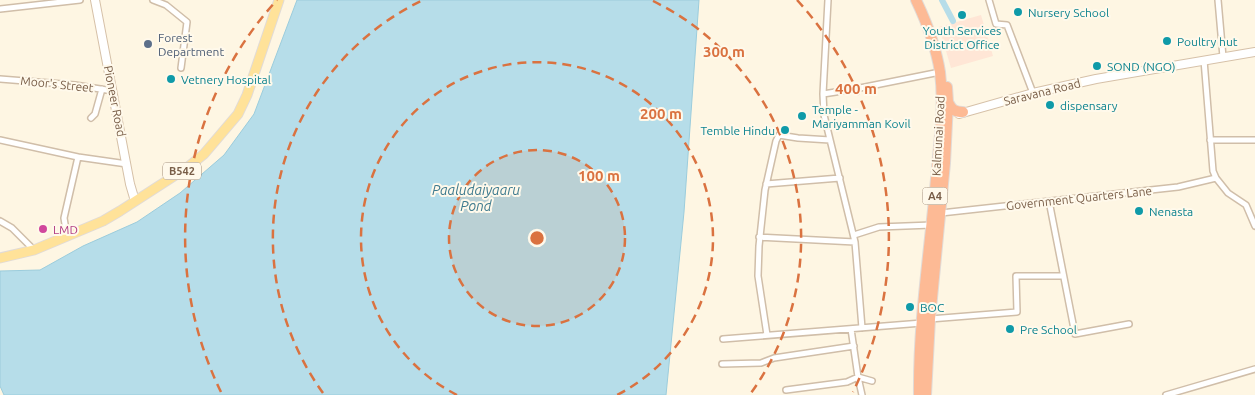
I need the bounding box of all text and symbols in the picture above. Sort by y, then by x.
marker: Nursery School [1012,6,1024,18]
place label: Nursery School [1028,6,1109,19]
marker: Youth Services District Office [956,9,968,21]
place label: Youth Services District Office [923,24,1001,51]
place label: Forest Department [158,31,224,58]
marker: Poultry hut [1161,35,1173,47]
place label: Poultry hut [1177,35,1238,48]
marker: Forest Department [142,38,154,50]
text: 300 m [703,43,745,60]
marker: SOND (NGO) [1091,60,1103,72]
place label: SOND (NGO) [1107,60,1176,74]
street label: Pioneer Road [102,64,128,138]
marker: Vetnery Hospital [165,73,177,85]
place label: Vetnery Hospital [181,73,271,86]
street label: Moor's Street [20,74,94,94]
street label: Saravana Road [1002,76,1082,108]
text: 400 m [835,80,877,97]
street label: Kalmunai Road [929,96,947,176]
marker: dispensary [1044,99,1056,111]
place label: dispensary [1060,99,1118,112]
place label: Temple - Mariyamman Kovil [812,103,911,130]
text: 200 m [640,105,682,122]
marker: Temple - Mariyamman Kovil [796,110,808,122]
place label: Temble Hindu [700,124,775,137]
marker: Temble Hindu [779,124,791,136]
road number: B542 [163,162,201,180]
text: 100 m [578,167,620,184]
water label: Paaludaiyaaru Pond [432,182,521,214]
street label: Government Quarters Lane [1005,184,1153,212]
road number: A4 [922,188,948,205]
marker: Nenasta [1133,205,1145,217]
place label: Nenasta [1149,205,1193,218]
marker: LMD [37,223,49,235]
place label: LMD [53,223,78,236]
centre of rings [528,229,546,247]
marker: BOC [904,301,916,313]
place label: BOC [920,301,945,314]
marker: Pre School [1004,323,1016,335]
place label: Pre School [1020,323,1077,336]

